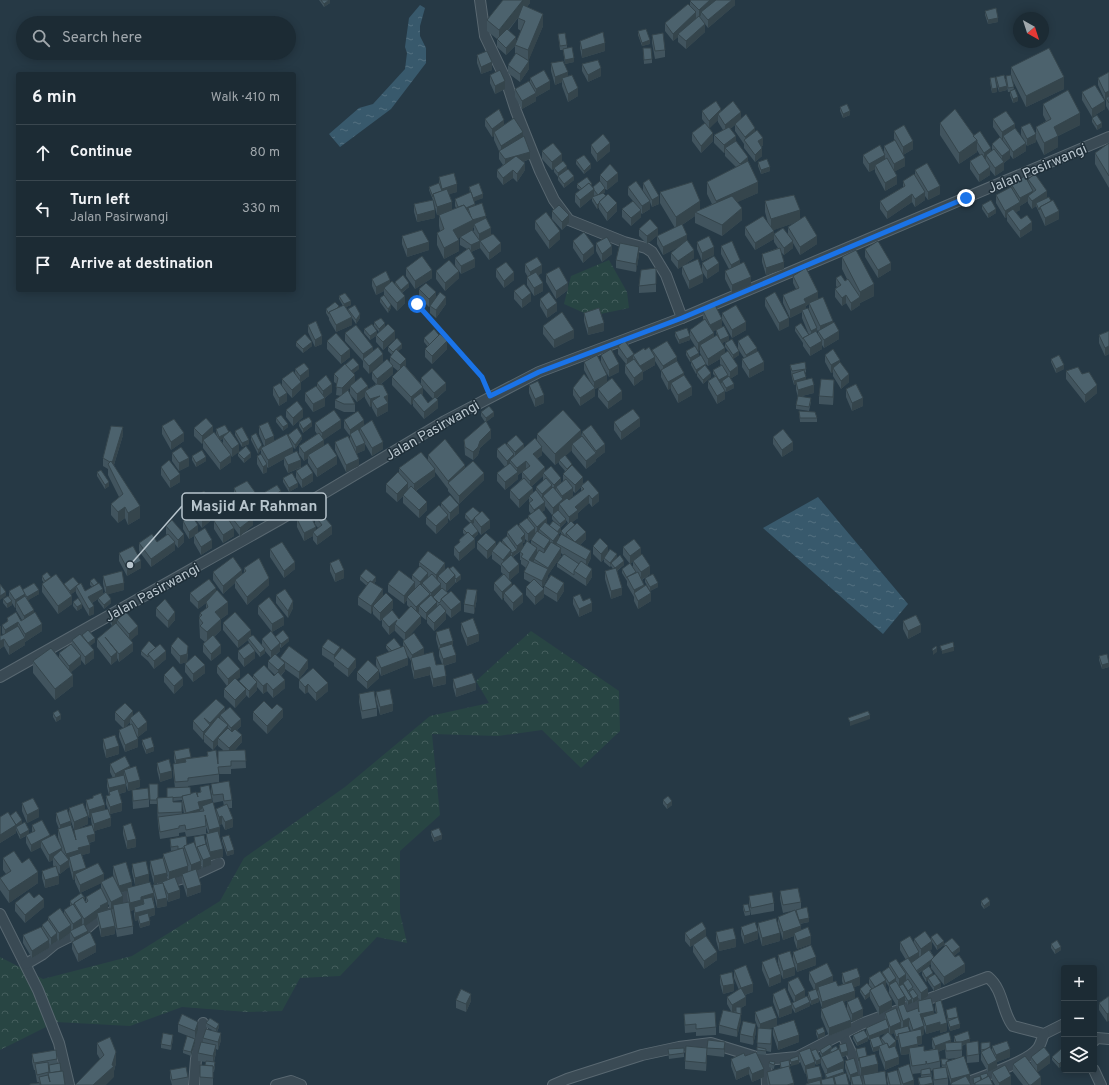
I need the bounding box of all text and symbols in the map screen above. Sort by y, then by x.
north arrow [1013,12,1049,48]
search box [16,16,296,60]
icon: search [30,27,52,49]
text: Search here [62,29,142,48]
text: 6 min [32,87,76,109]
text: Walk · 410 m [211,90,280,106]
street label: Jalan Pasirwangi [986,141,1090,198]
icon: ahead [32,142,54,164]
text: Continue [70,143,132,162]
text: 80 m [250,145,280,161]
route end [957,189,975,207]
text: Turn left [70,191,130,210]
icon: left [32,198,54,220]
text: 330 m [242,201,280,217]
text: Jalan Pasirwangi [70,210,168,226]
icon: arrive [32,254,54,276]
text: Arrive at destination [70,255,213,274]
route start [408,295,426,313]
street label: Jalan Pasirwangi [383,397,483,465]
callout: Masjid Ar Rahman [182,493,326,520]
text: Masjid Ar Rahman [191,498,317,517]
street label: Jalan Pasirwangi [102,560,203,626]
map controls [1061,965,1097,1073]
button: + [1061,965,1097,1001]
button: − [1061,1001,1097,1037]
button: layers [1061,1037,1097,1073]

